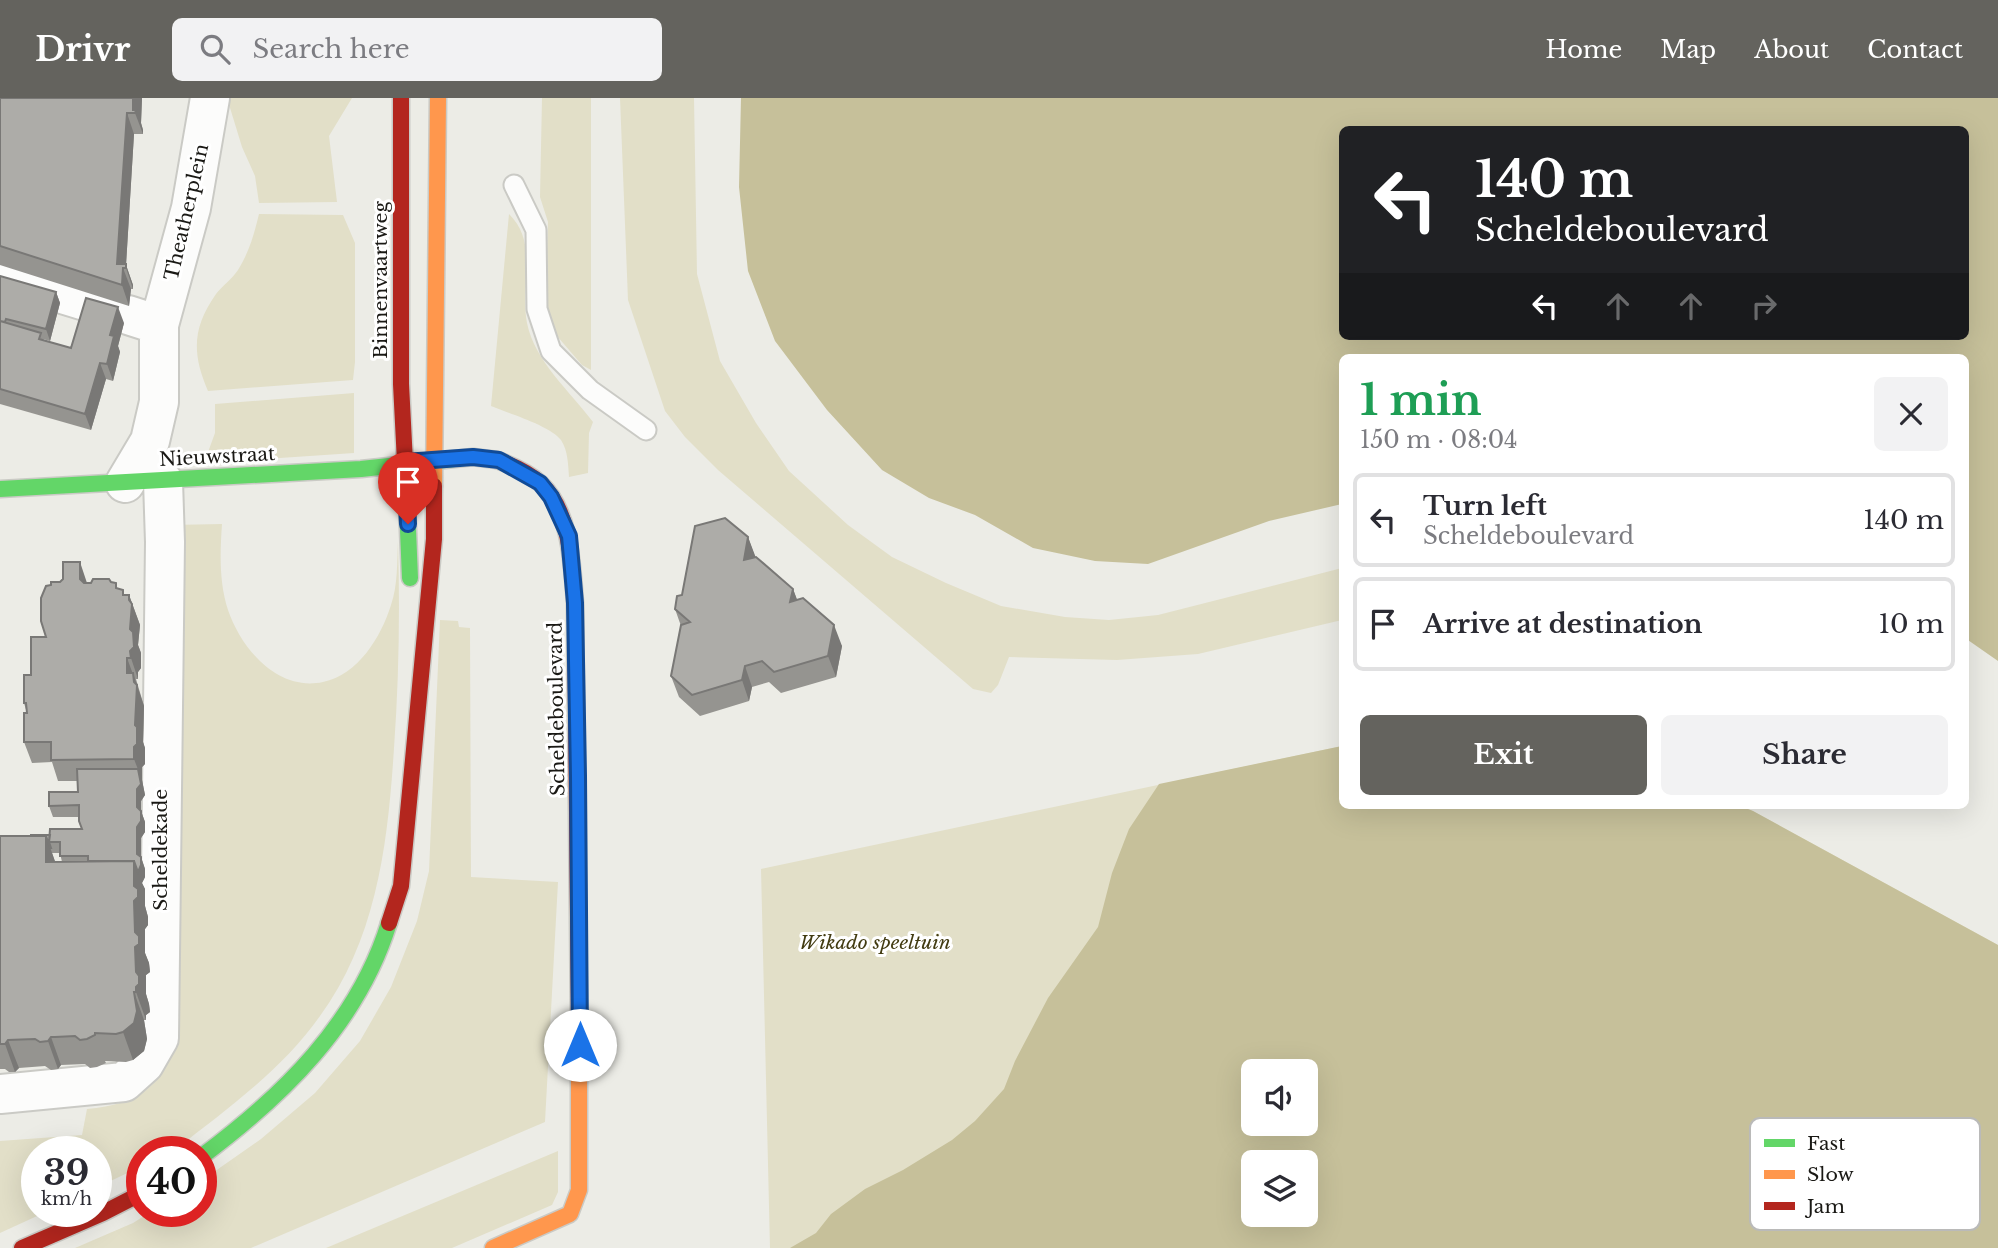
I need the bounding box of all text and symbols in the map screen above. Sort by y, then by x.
search box [172,18,662,81]
text: Drivr [35,29,130,70]
icon: search [196,30,234,68]
text: Search here [252,33,410,65]
text: Home [1546,35,1622,64]
text: Map [1660,35,1716,64]
text: About [1754,35,1829,64]
text: Contact [1867,35,1963,64]
street label: Theatherplein [160,142,213,283]
text: 140 m [1475,149,1633,210]
icon: left [1360,154,1451,245]
street label: Binnenvaartweg [369,201,392,359]
text: Scheldeboulevard [1475,210,1769,250]
icon: left [1526,287,1564,325]
icon: ahead [1599,287,1637,325]
icon: ahead [1672,287,1710,325]
icon: right [1745,287,1783,325]
text: 1 min [1360,374,1482,426]
button: close [1874,377,1948,451]
text: 150 m · 08:04 [1360,426,1518,454]
street label: Nieuwstraat [158,442,276,471]
pin [378,452,438,524]
icon: arrive [389,463,427,501]
text: Turn left [1423,490,1547,522]
icon: left [1364,501,1402,539]
text: 140 m [1863,504,1944,536]
text: Scheldeboulevard [1423,522,1634,550]
icon: arrive [1364,605,1402,643]
text: Arrive at destination [1423,608,1703,640]
text: 10 m [1878,608,1944,640]
street label: Scheldeboulevard [543,621,570,796]
button: Exit [1360,715,1647,795]
button: Share [1661,715,1948,795]
street label: Scheldekade [149,789,172,911]
park label: Wikado speeltuin [799,931,951,954]
position arrow [543,1008,617,1082]
map controls [1241,1059,1318,1227]
button: sound [1241,1059,1318,1136]
legend [1750,1118,1980,1230]
text: Fast [1807,1132,1846,1155]
speed limit sign: 40 [126,1136,217,1227]
button: layers [1241,1150,1318,1227]
text: 39 [44,1151,89,1194]
text: Slow [1807,1163,1854,1186]
text: km/h [41,1188,92,1210]
text: Jam [1804,1195,1845,1218]

